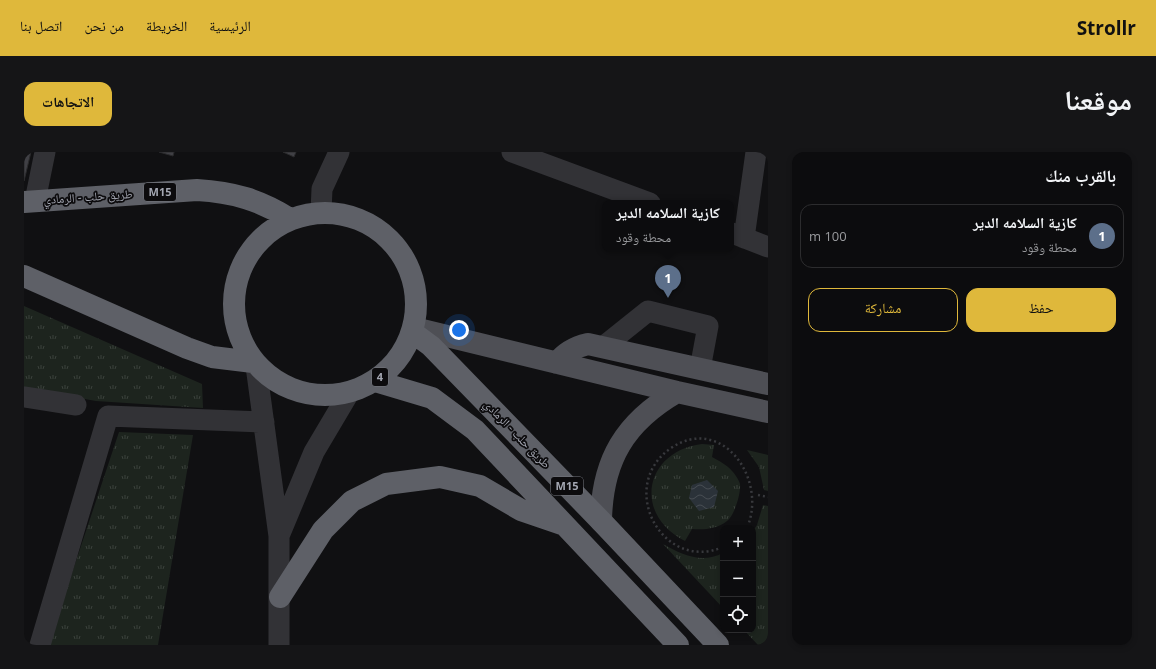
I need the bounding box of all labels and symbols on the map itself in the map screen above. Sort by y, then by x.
road number: M15 [144,183,176,201]
street label: طريق حلب - الرمادي [43,185,133,210]
pin: 1 [655,265,681,298]
your location [449,320,469,340]
road number: 4 [372,368,388,386]
street label: طريق حلب - الرمادي [479,396,555,473]
road number: M15 [551,477,583,495]

